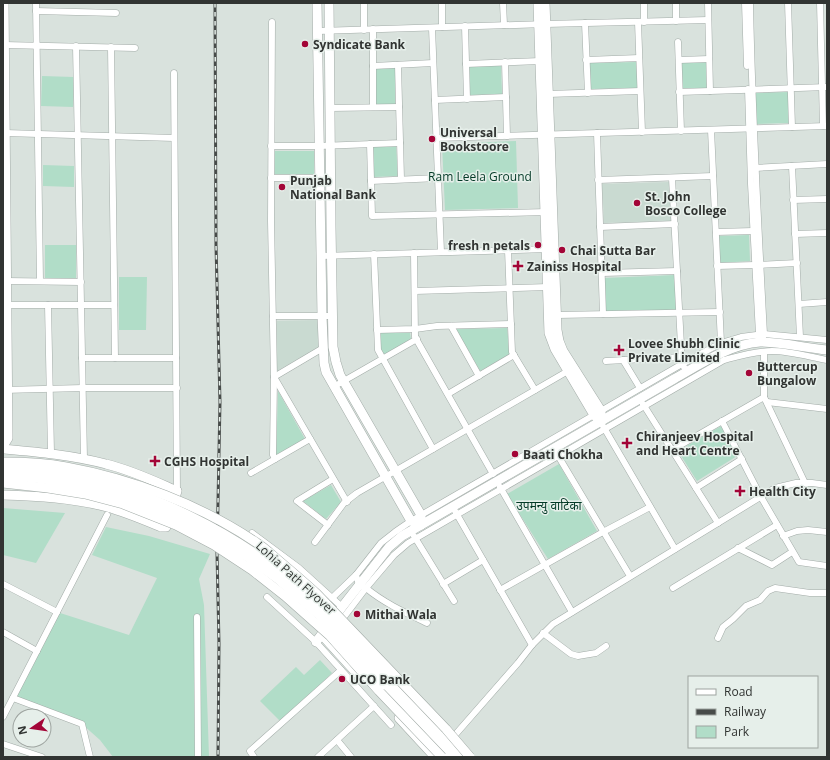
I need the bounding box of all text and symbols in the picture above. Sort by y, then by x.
place label: Syndicate Bank [313,36,406,53]
marker: Syndicate Bank [300,39,310,49]
place label: Universal Bookstoore [440,124,509,155]
marker: Universal Bookstoore [427,134,437,144]
park label: Ram Leela Ground [428,168,532,185]
place label: Punjab National Bank [290,172,376,203]
marker: Punjab National Bank [277,182,287,192]
place label: St. John Bosco College [645,188,727,219]
marker: St. John Bosco College [632,198,642,208]
place label: fresh n petals [448,237,530,254]
marker: fresh n petals [533,240,543,250]
place label: Chai Sutta Bar [570,242,656,259]
marker: Chai Sutta Bar [557,245,567,255]
place label: Zainiss Hospital [527,258,621,275]
marker: Zainiss Hospital [512,260,524,272]
place label: Lovee Shubh Clinic Private Limited [628,335,740,366]
marker: Lovee Shubh Clinic Private Limited [613,344,625,356]
place label: Buttercup Bungalow [757,358,818,389]
marker: Buttercup Bungalow [744,368,754,378]
place label: Chiranjeev Hospital and Heart Centre [636,428,754,459]
marker: Chiranjeev Hospital and Heart Centre [621,437,633,449]
place label: Baati Chokha [523,446,603,463]
marker: Baati Chokha [510,449,520,459]
place label: CGHS Hospital [164,453,249,470]
marker: CGHS Hospital [149,455,161,467]
place label: Health City [749,483,816,500]
marker: Health City [734,485,746,497]
park label: उपमन्यु वाटिका [516,497,583,514]
street label: Lohia Path Flyover [252,537,340,619]
place label: Mithai Wala [365,606,437,623]
marker: Mithai Wala [352,609,362,619]
place label: UCO Bank [350,671,411,688]
marker: UCO Bank [337,674,347,684]
legend [688,676,818,748]
text: Road [724,683,753,700]
text: Railway [724,703,767,720]
north arrow [12,708,52,748]
text: Park [724,723,750,740]
text: N [13,724,30,736]

